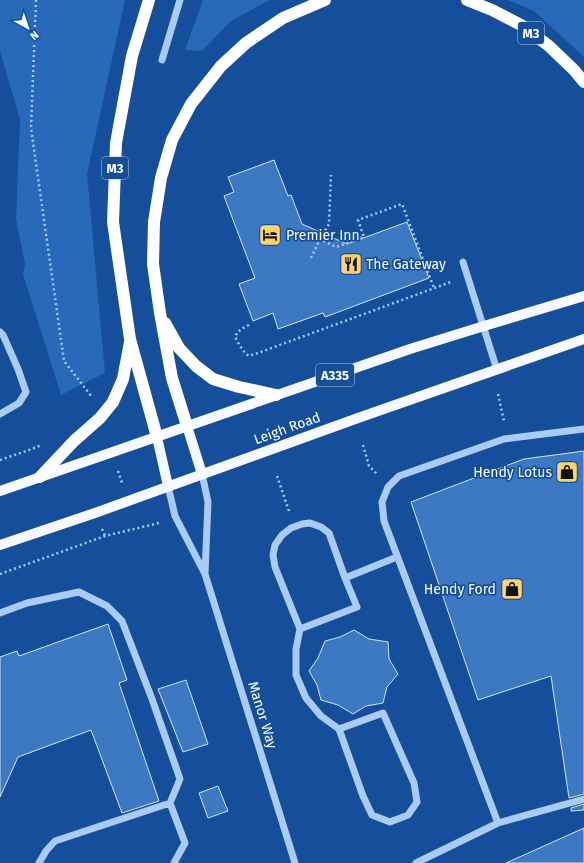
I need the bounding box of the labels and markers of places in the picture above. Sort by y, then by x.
hotel icon: Premier Inn [257,222,283,248]
place label: Premier Inn [286,227,360,244]
restaurant icon: The Gateway [338,251,364,277]
place label: The Gateway [366,256,446,273]
shop icon: Hendy Lotus [554,459,580,485]
place label: Hendy Lotus [473,464,552,481]
shop icon: Hendy Ford [499,576,525,602]
place label: Hendy Ford [424,581,496,598]

